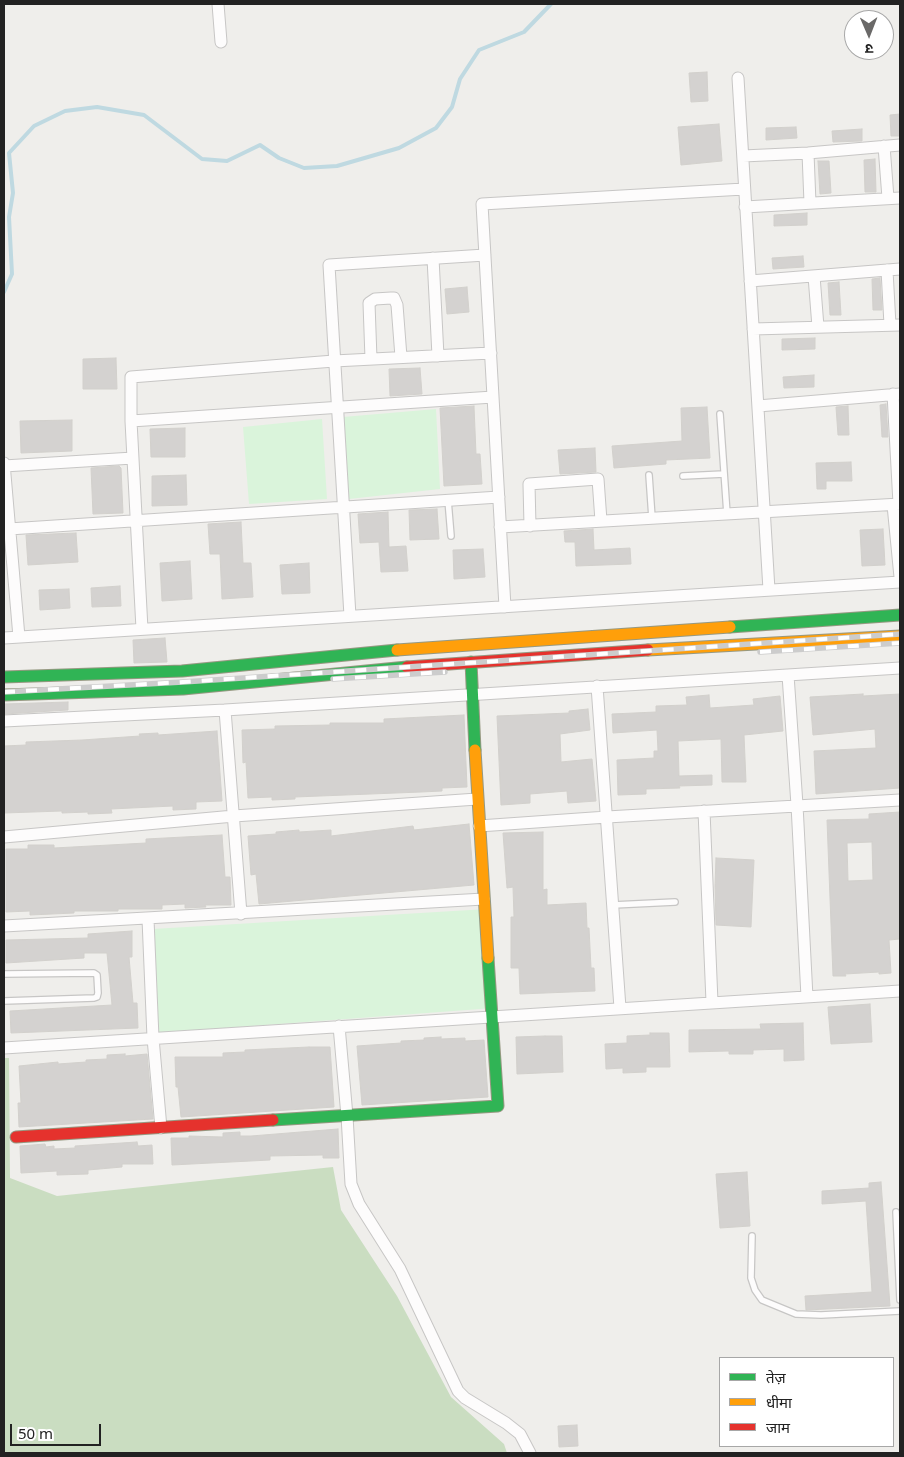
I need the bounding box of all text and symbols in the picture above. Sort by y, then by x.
north arrow [844,10,894,60]
text: उ [865,40,874,59]
legend [719,1357,894,1447]
text: तेज़ [766,1367,786,1387]
text: धीमा [766,1392,792,1412]
scale bar [12,1414,104,1446]
text: जाम [766,1417,790,1437]
text: 50 m [18,1423,53,1443]

